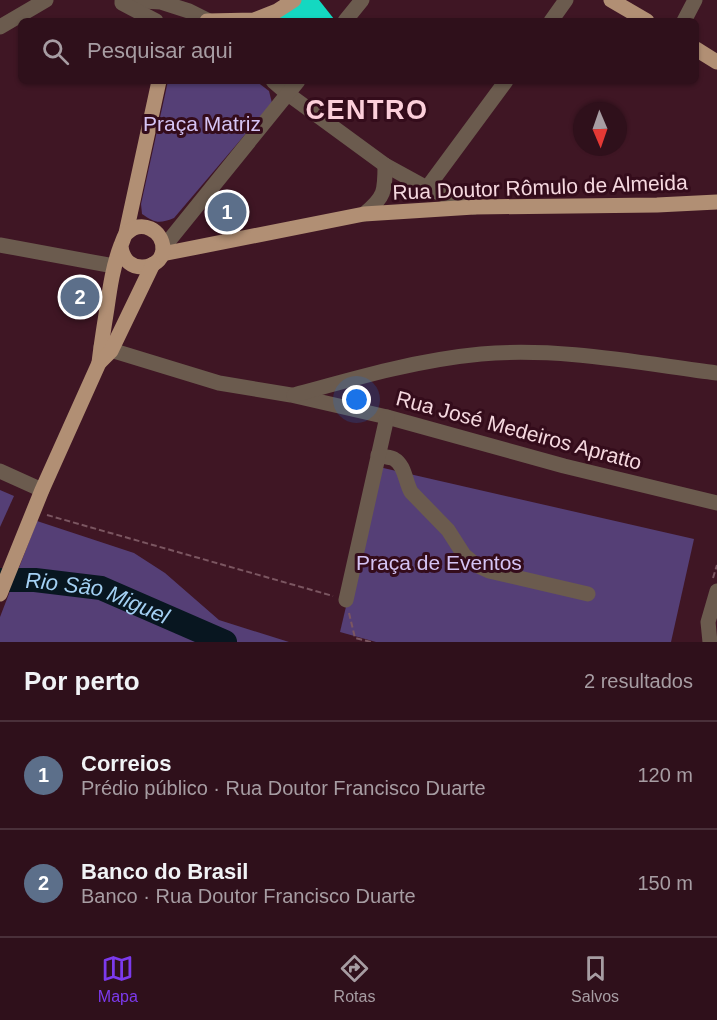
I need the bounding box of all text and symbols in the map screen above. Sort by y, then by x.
search box [18,18,699,84]
icon: search [39,35,72,68]
text: Pesquisar aqui [87,38,233,63]
district label: CENTRO [306,95,429,125]
north arrow [573,102,627,156]
park label: Praça Matriz [143,112,261,135]
street label: Rua Doutor Rômulo de Almeida [392,170,688,204]
pin: 1 [208,190,246,234]
pin: 2 [60,274,100,320]
your location [342,385,371,414]
street label: Rua José Medeiros Apratto [394,386,644,474]
park label: Praça de Eventos [356,551,522,574]
water label: Rio São Miguel [25,568,174,629]
text: Por perto [24,666,140,696]
text: 2 resultados [584,670,693,692]
text: Correios [81,751,171,776]
text: 1 [38,764,49,786]
text: 120 m [637,764,693,786]
text: Prédio público · Rua Doutor Francisco Duarte [81,777,486,799]
text: Banco do Brasil [81,859,248,884]
text: 2 [38,872,49,894]
text: 150 m [637,872,693,894]
text: Banco · Rua Doutor Francisco Duarte [81,885,416,907]
tab: Mapa [98,952,138,1006]
tab: Rotas [334,952,375,1006]
tab: Salvos [571,952,619,1006]

